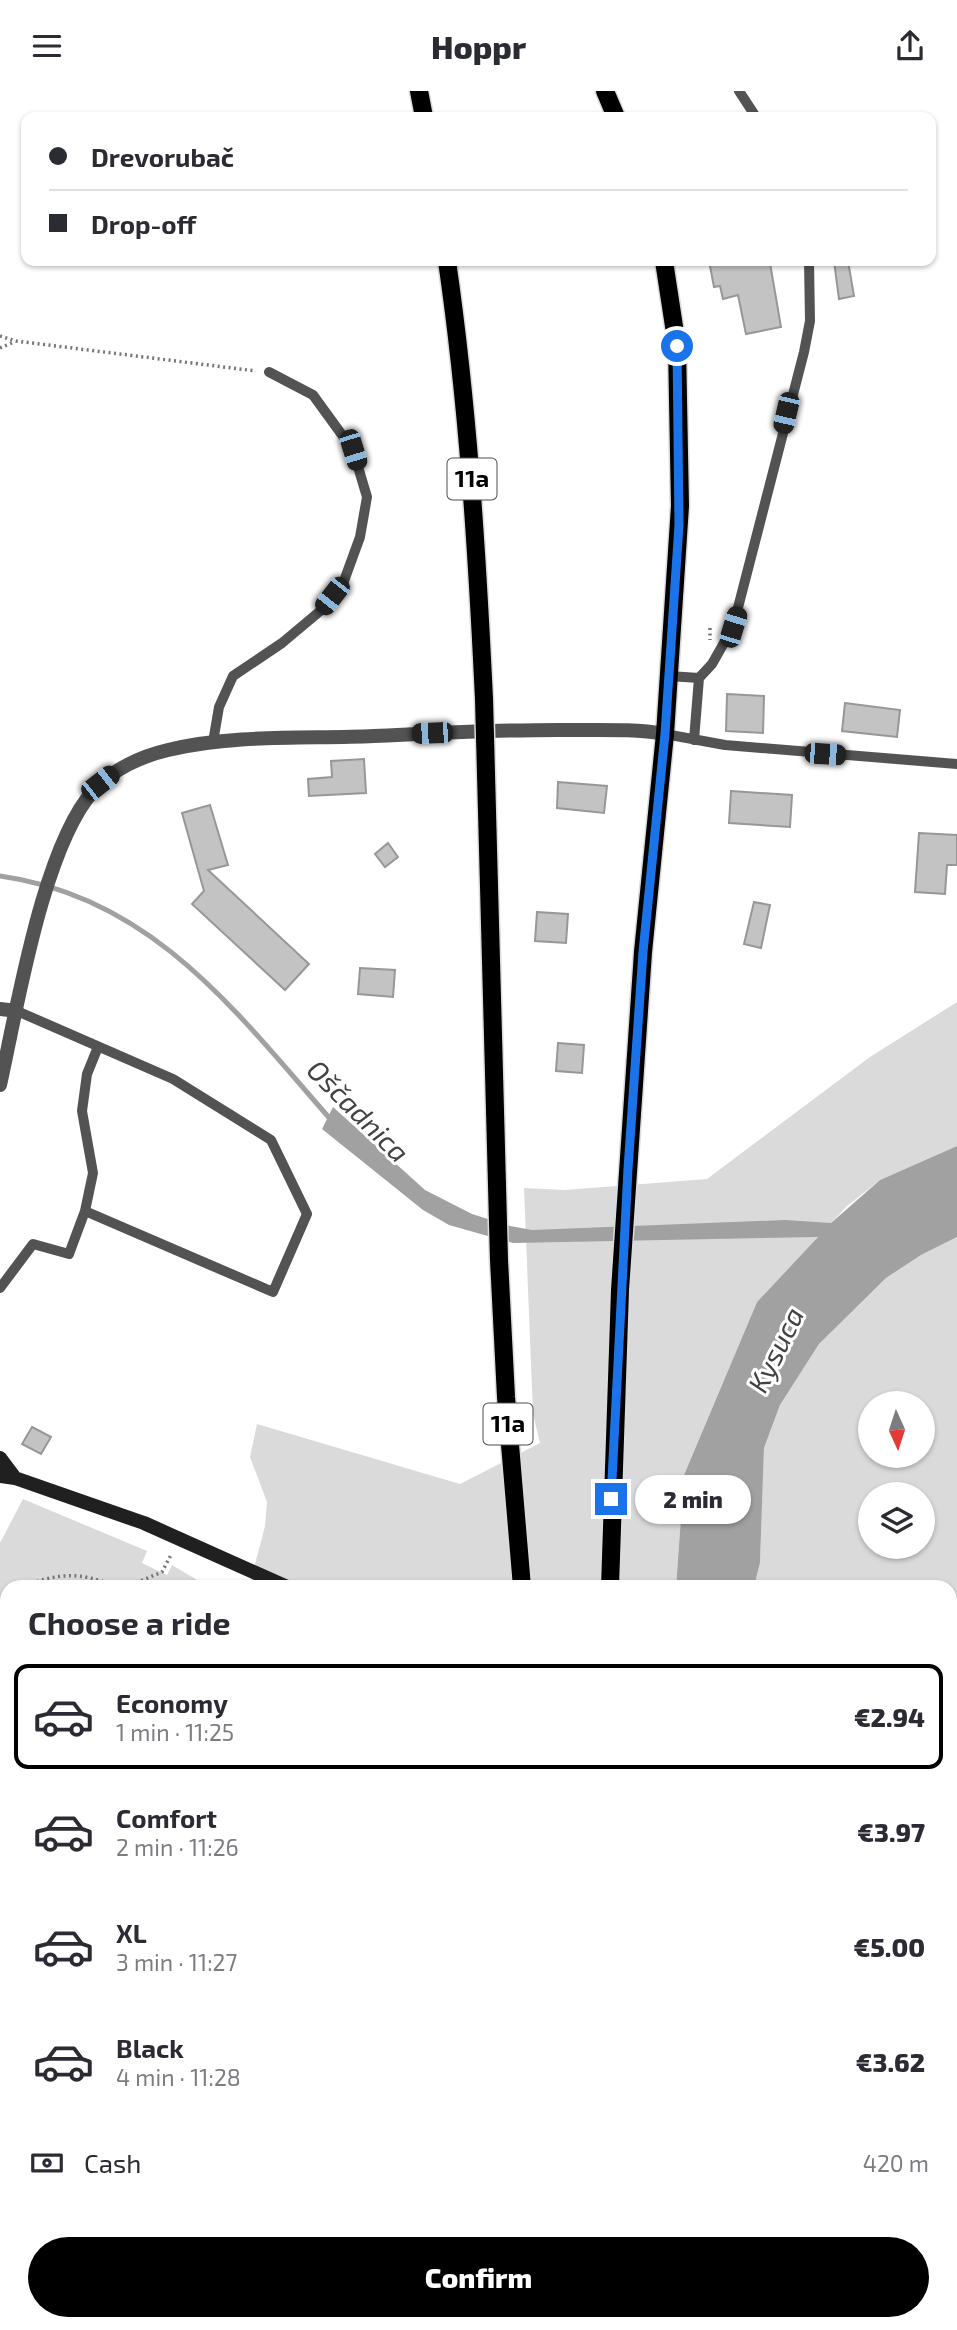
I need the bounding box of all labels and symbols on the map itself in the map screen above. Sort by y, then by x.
route start [661,330,693,362]
car [772,390,801,436]
car [337,427,370,473]
road number: 11a [448,459,496,499]
car [311,573,354,619]
car [717,604,750,650]
car [411,722,454,744]
car [804,742,847,766]
car [77,762,124,804]
water label: Oščadnica [300,1052,417,1169]
water label: Kysuca [740,1301,810,1398]
north arrow [858,1391,934,1468]
road number: 11a [484,1403,532,1444]
callout: 2 min [636,1475,751,1523]
route end [595,1483,627,1515]

